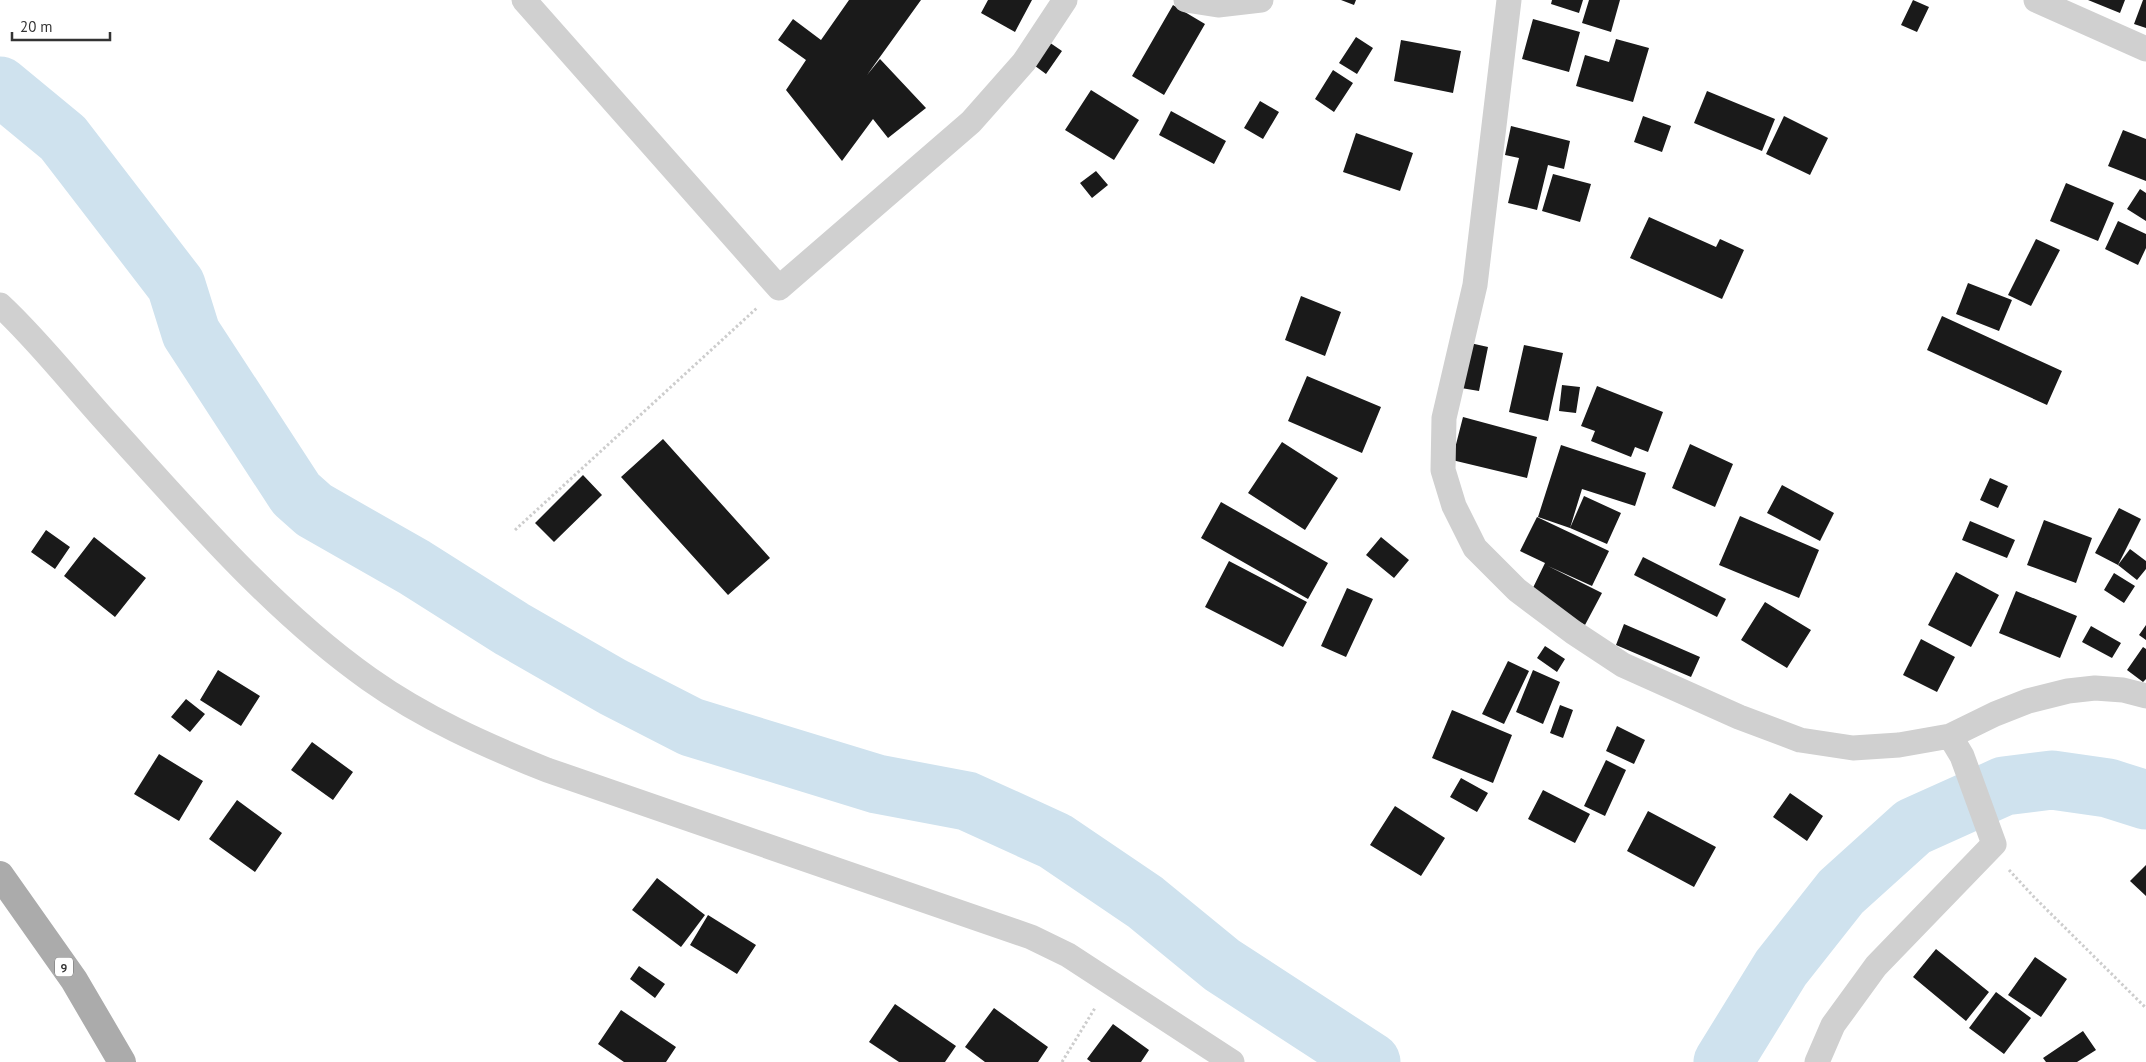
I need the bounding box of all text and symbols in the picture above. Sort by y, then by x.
scale bar [12,10,110,42]
text: 20 m [20,17,53,36]
road number: 9 [55,958,73,976]

